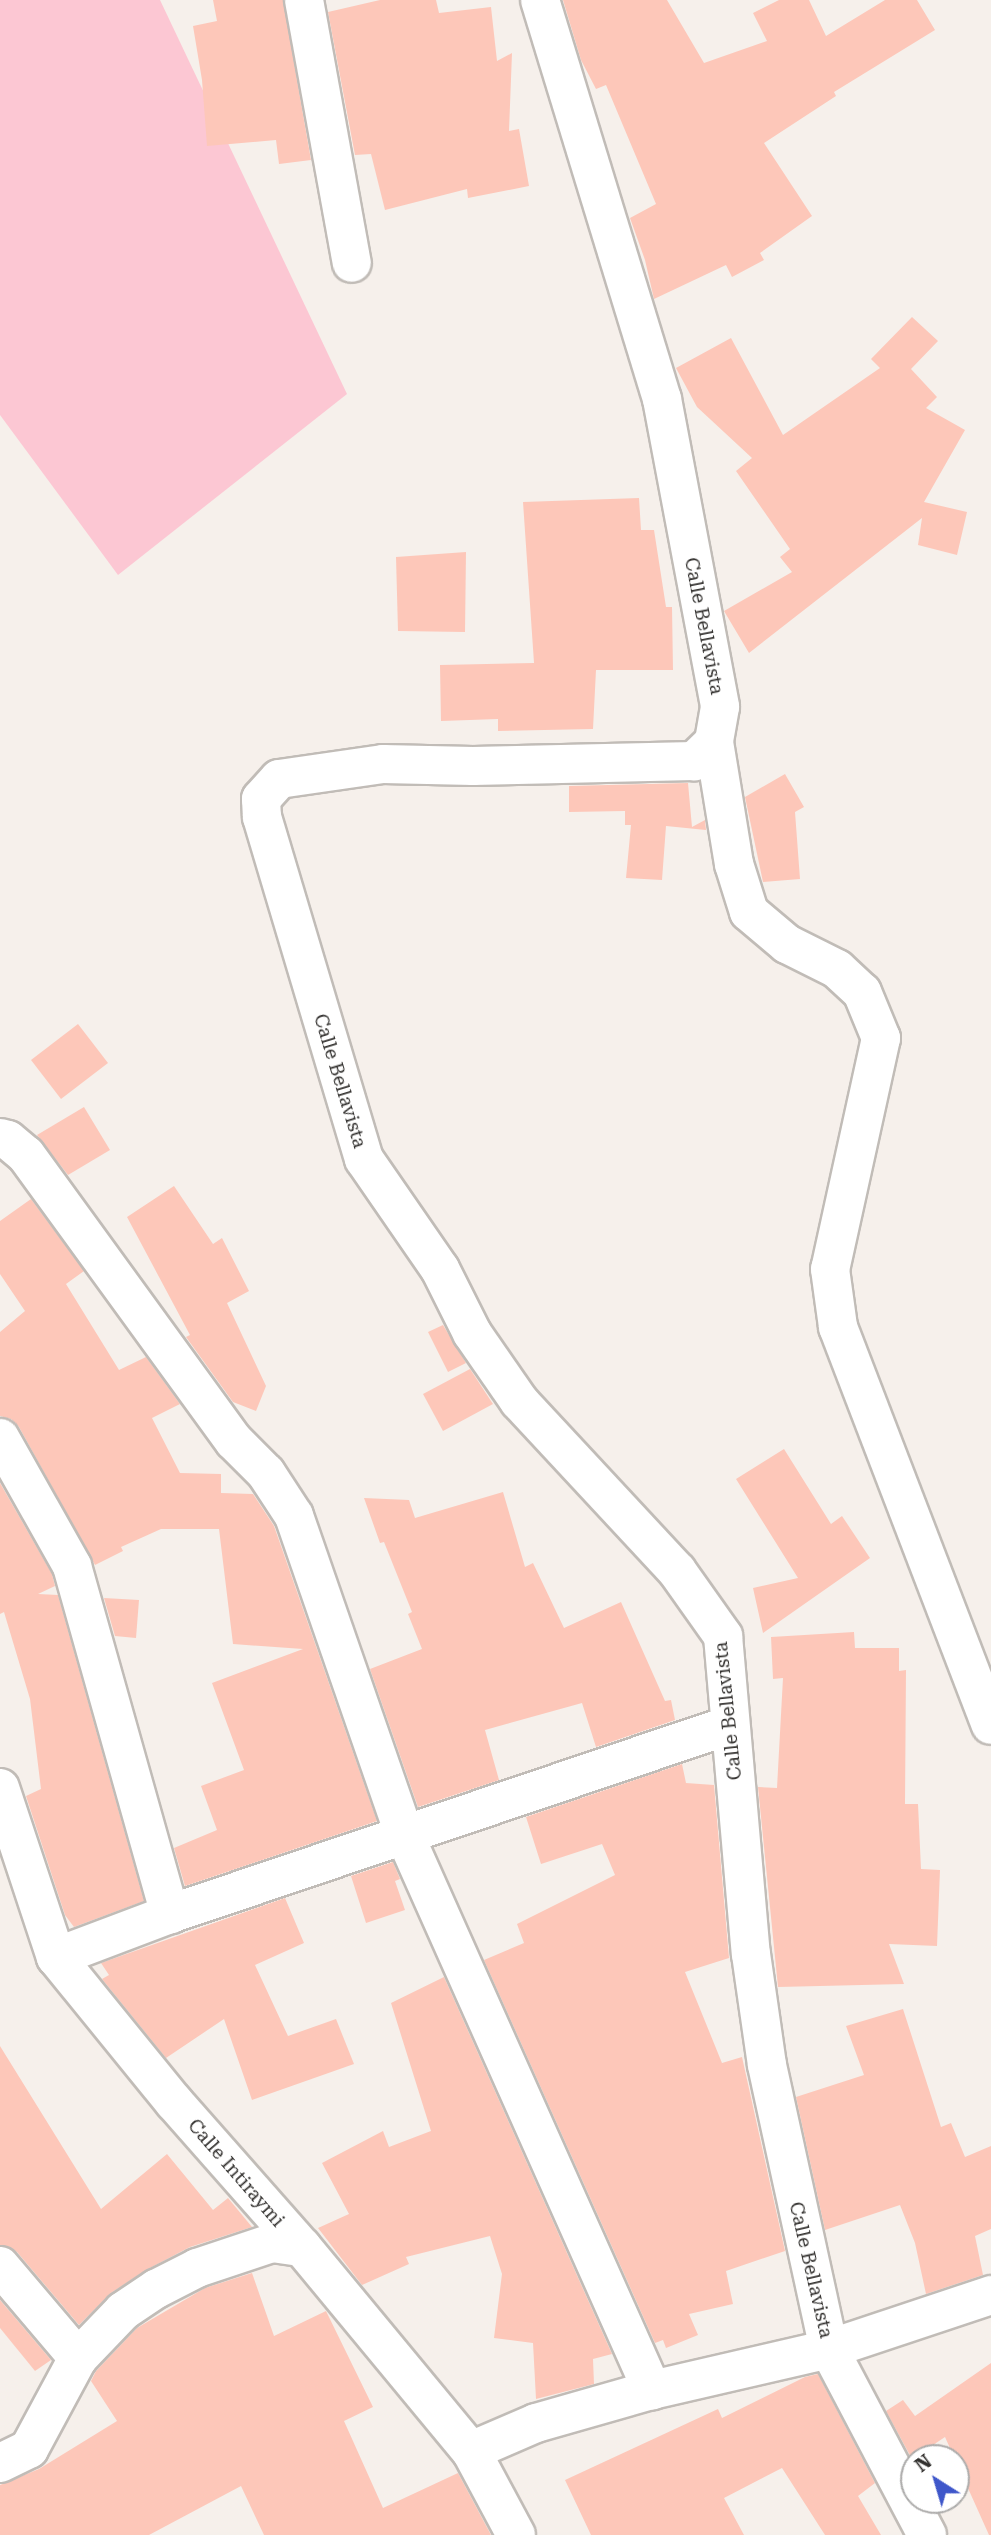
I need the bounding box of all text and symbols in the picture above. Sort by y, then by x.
street label: Calle Bellavista [680,556,728,696]
street label: Calle Bellavista [309,1011,371,1151]
street label: Calle Bellavista [709,1641,747,1781]
street label: Calle Intiraymi [183,2114,289,2232]
street label: Calle Bellavista [784,2200,838,2340]
north arrow [900,2444,970,2514]
text: N [910,2450,936,2477]

